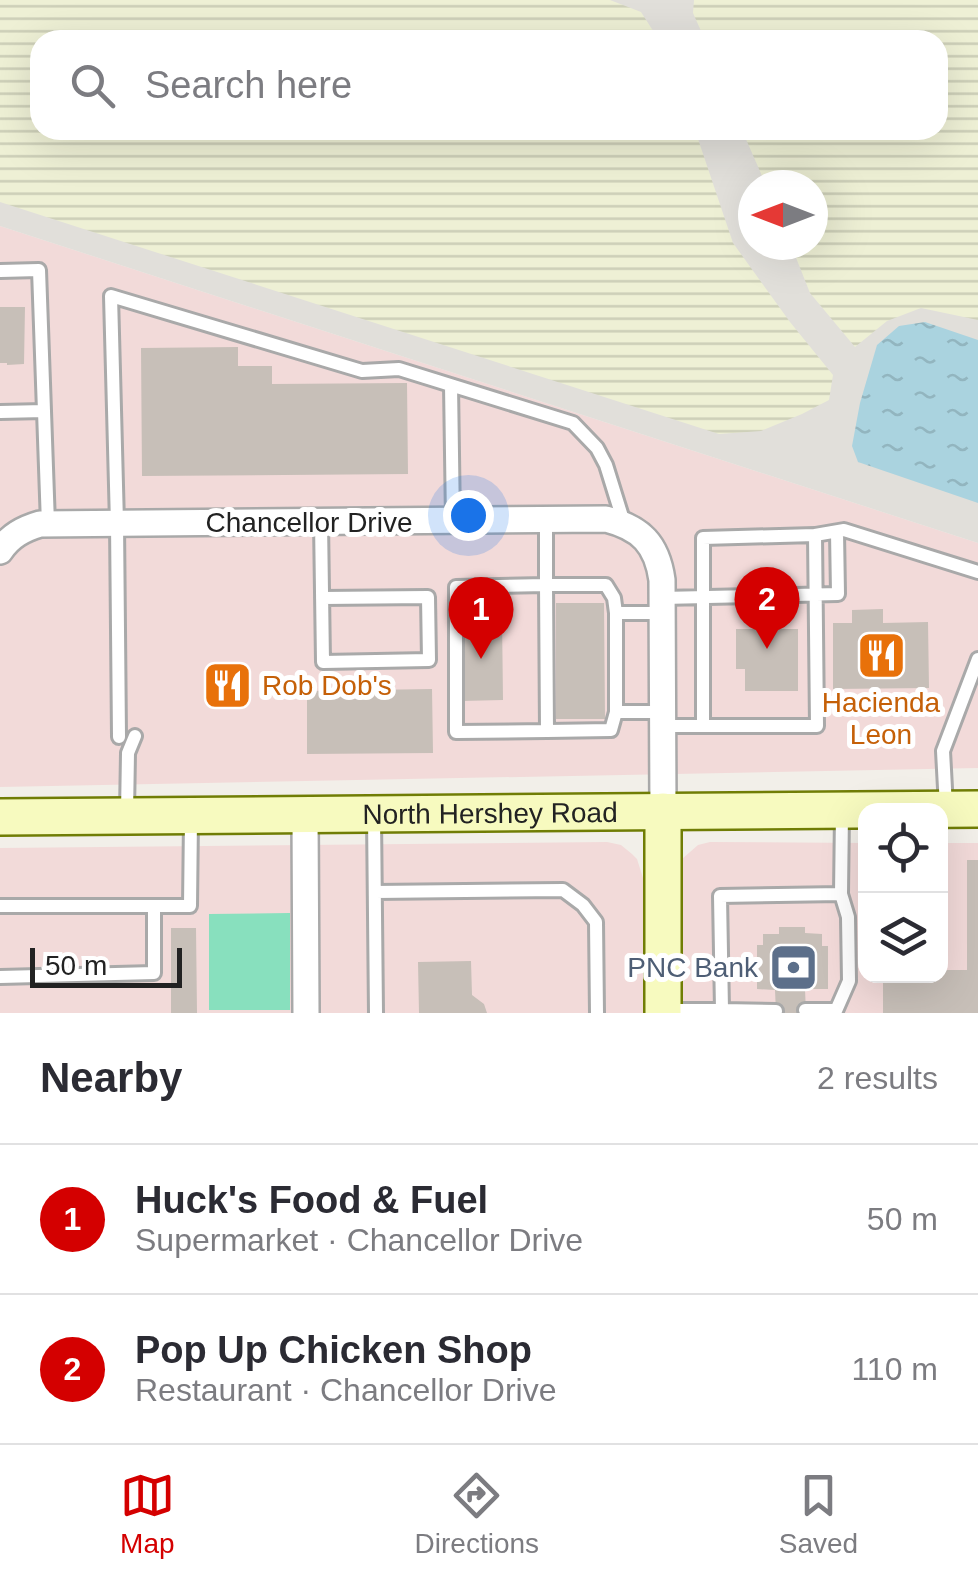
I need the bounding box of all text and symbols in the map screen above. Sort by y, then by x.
search box [30,30,948,140]
icon: search [65,58,120,113]
text: Search here [145,64,352,106]
north arrow [738,170,828,260]
your location [443,490,494,541]
street label: Chancellor Drive [206,507,412,538]
pin: 2 [734,566,800,649]
pin: 1 [448,576,514,659]
restaurant icon: Hacienda Leon [855,629,907,681]
restaurant icon: Rob Dob's [201,659,253,711]
place label: Rob Dob's [262,670,392,701]
place label: Hacienda Leon [822,687,941,750]
street label: North Hershey Road [362,796,618,830]
map controls [858,803,948,983]
button: locate [858,803,948,893]
button: layers [858,893,948,983]
bank icon: PNC Bank [767,941,819,993]
scale bar [30,943,182,988]
text: 50 m [45,950,107,981]
place label: PNC Bank [627,952,759,983]
text: Nearby [40,1054,182,1101]
text: 2 results [817,1060,938,1096]
text: Huck's Food & Fuel [135,1179,488,1221]
text: 1 [64,1201,81,1237]
text: 50 m [867,1201,938,1237]
text: Supermarket · Chancellor Drive [135,1222,583,1258]
text: Pop Up Chicken Shop [135,1329,532,1371]
text: 2 [64,1351,81,1387]
text: 110 m [851,1351,938,1387]
text: Restaurant · Chancellor Drive [135,1372,557,1408]
tab: Map [120,1468,175,1560]
tab: Directions [415,1468,539,1560]
tab: Saved [779,1468,858,1560]

